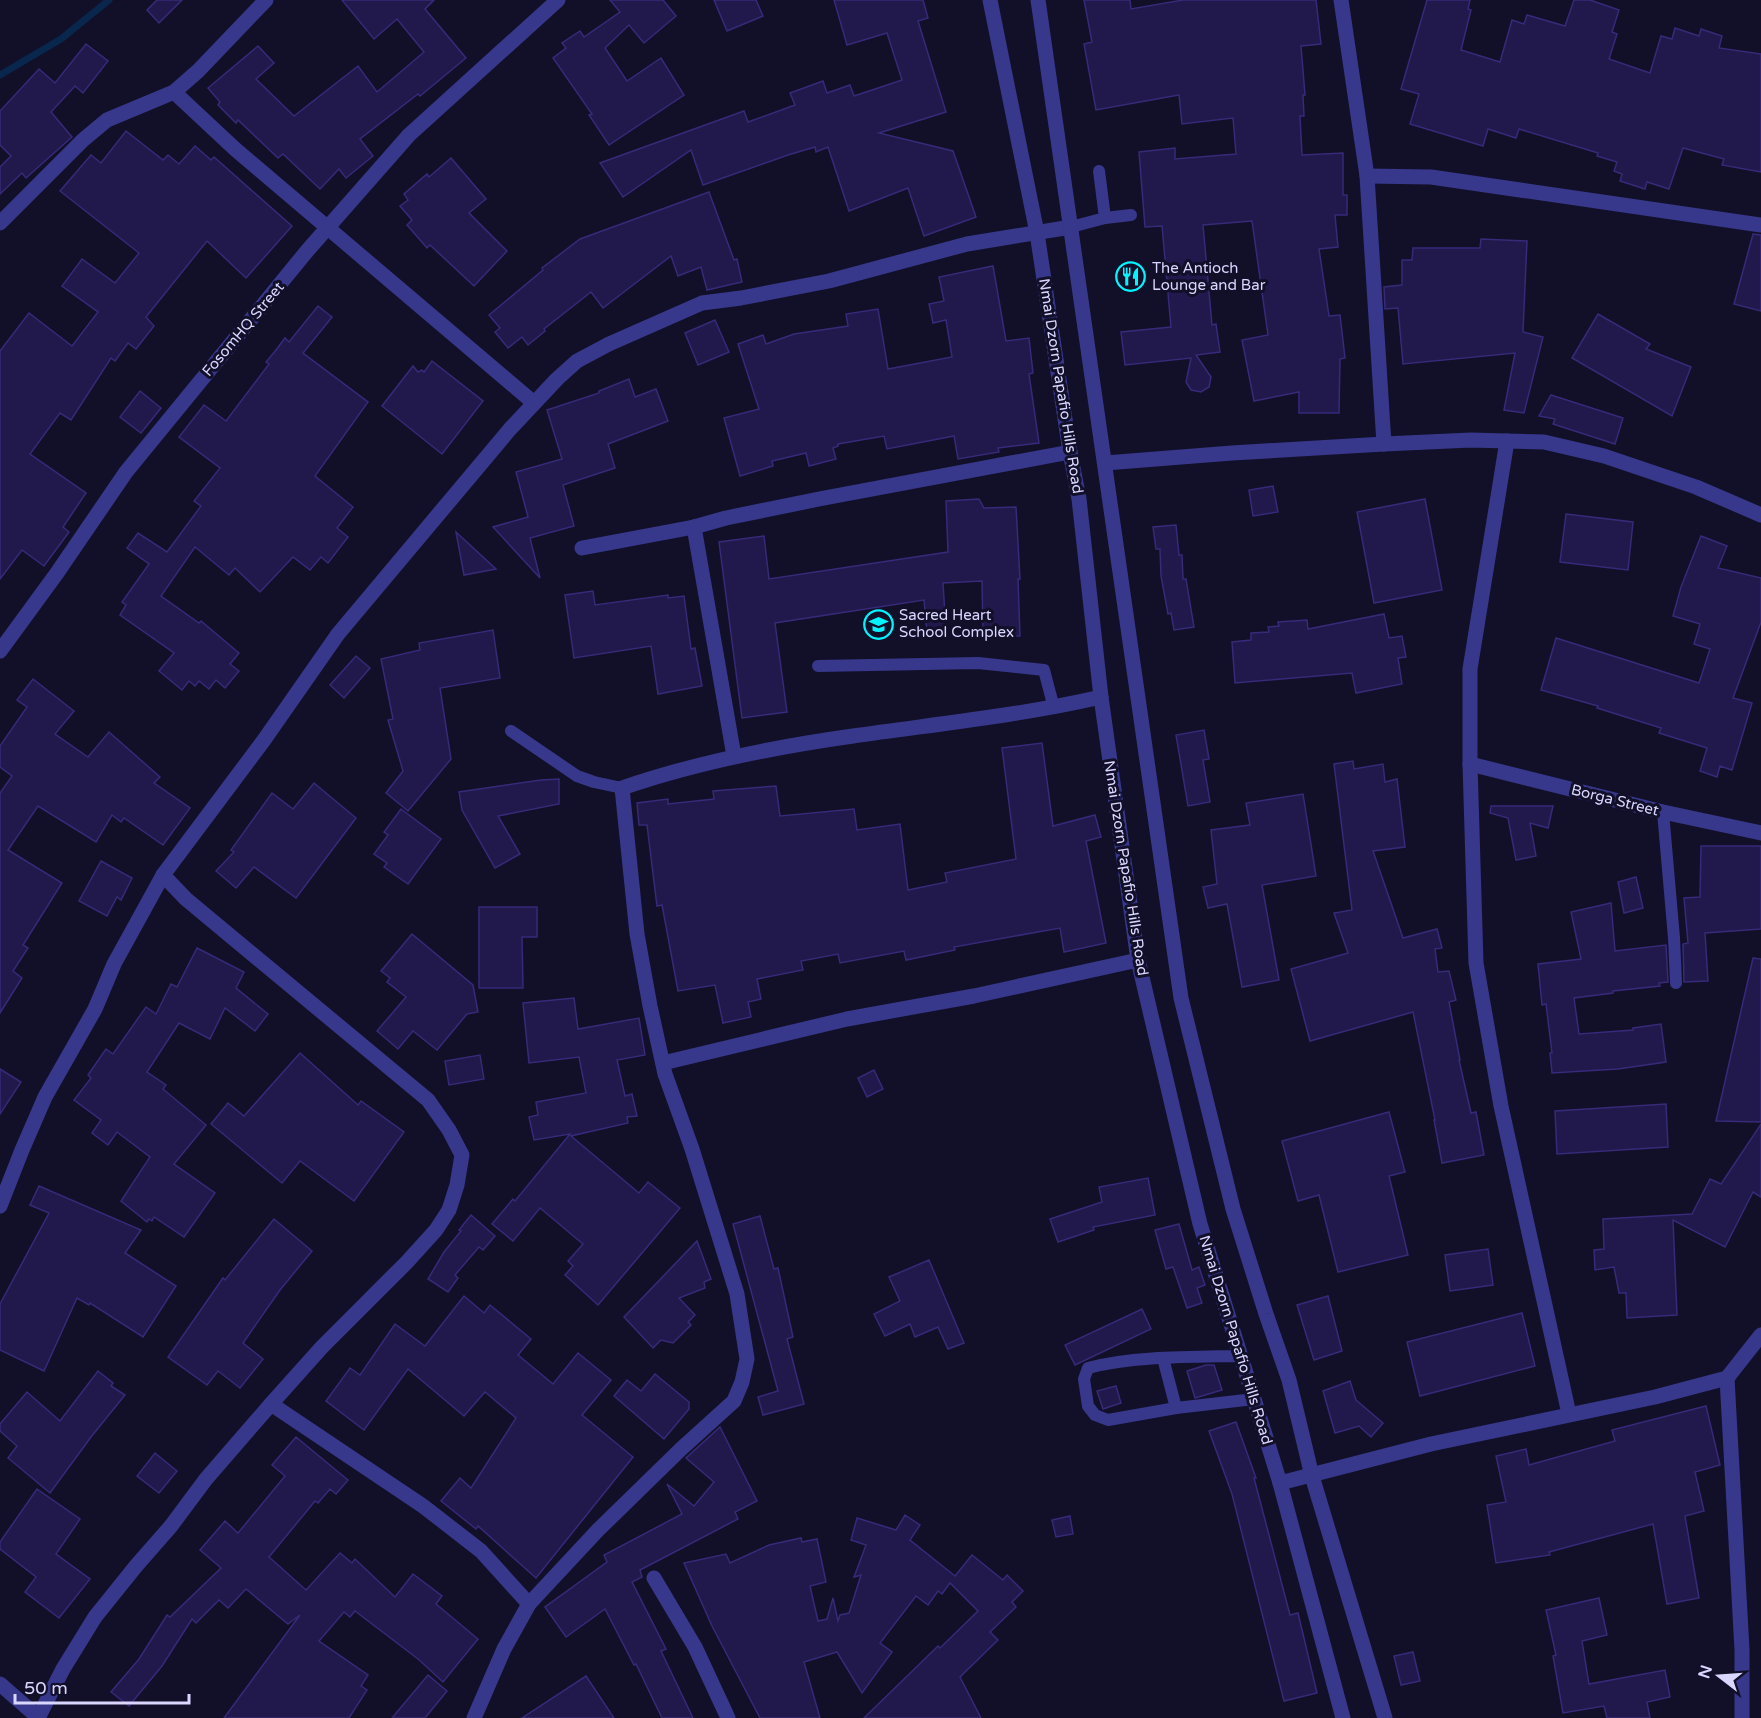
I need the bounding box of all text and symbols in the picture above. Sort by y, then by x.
place label: The Antioch Lounge and Bar [1152,259,1266,294]
restaurant icon: The Antioch Lounge and Bar [1115,261,1147,293]
street label: Nmai Dzorn Papafio Hills Road [1035,277,1087,495]
street label: FosomHQ Street [198,278,288,380]
place label: Sacred Heart School Complex [899,606,1014,641]
school or university icon: Sacred Heart School Complex [862,608,894,640]
street label: Nmai Dzorn Papafio Hills Road [1100,759,1152,977]
street label: Borga Street [1569,780,1661,820]
street label: Nmai Dzorn Papafio Hills Road [1196,1233,1276,1447]
north arrow [1689,1646,1749,1706]
text: N [1694,1663,1717,1681]
scale bar [15,1667,189,1705]
text: 50 m [24,1677,68,1699]

